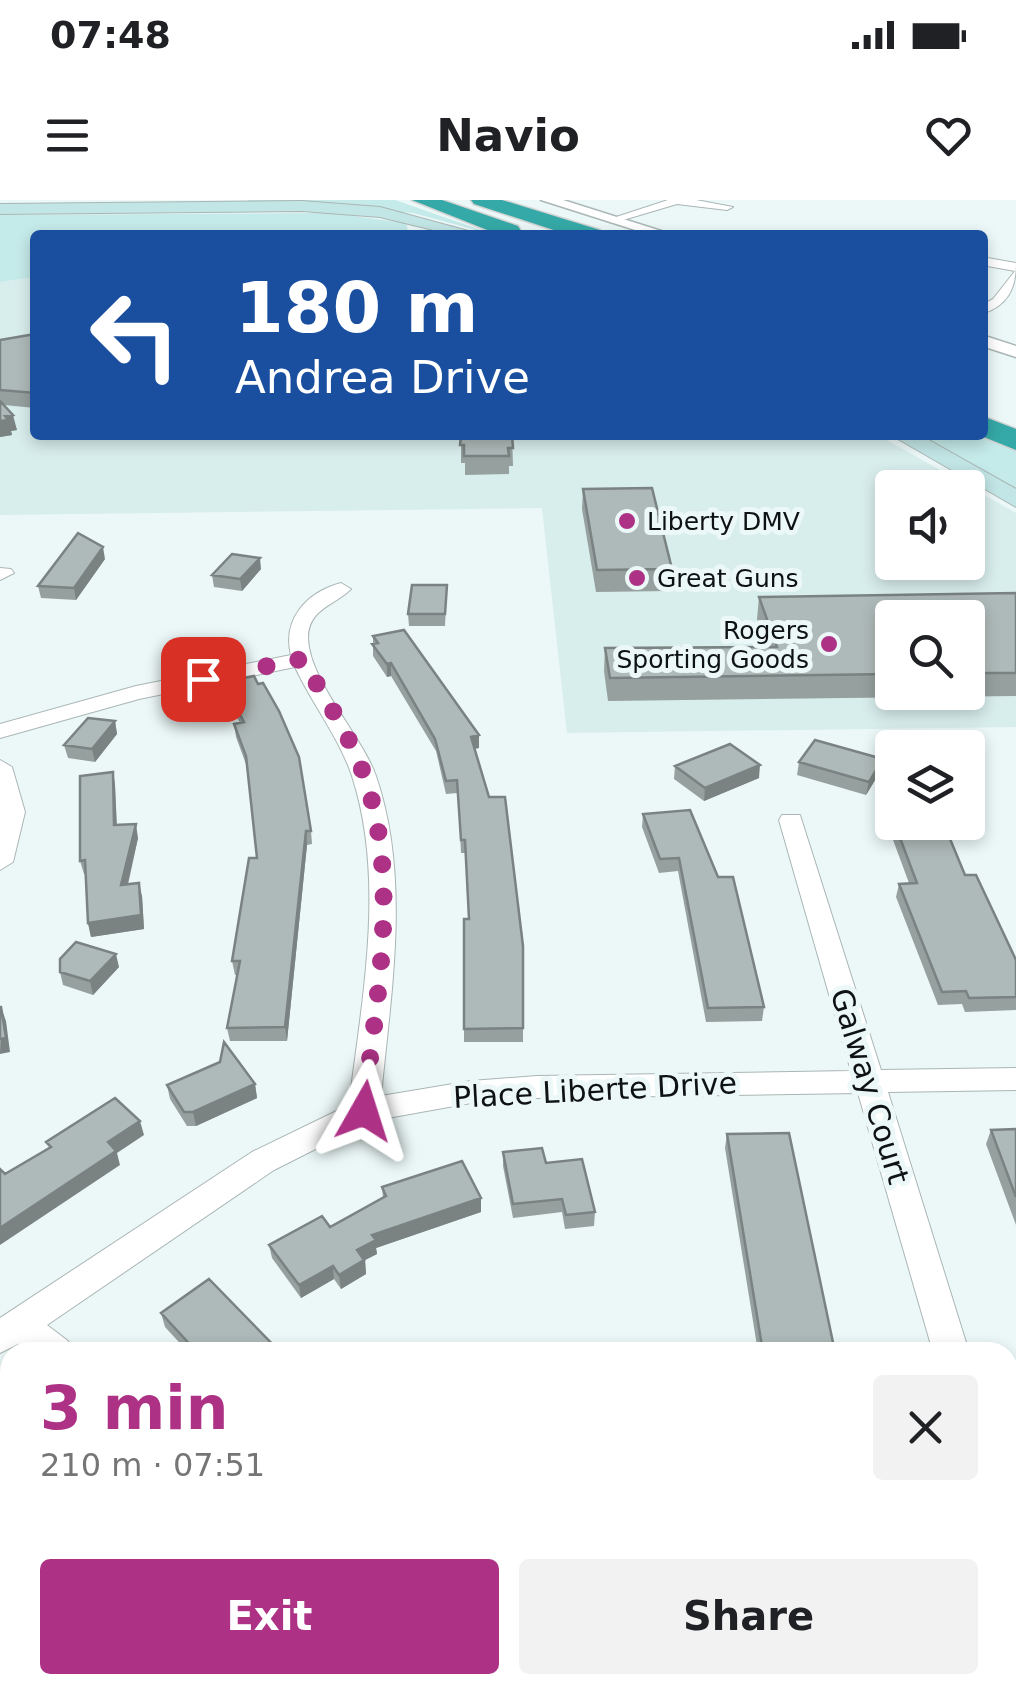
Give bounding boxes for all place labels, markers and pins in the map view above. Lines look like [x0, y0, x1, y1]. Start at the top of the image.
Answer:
place label: Liberty DMV [647, 507, 800, 536]
marker: Liberty DMV [616, 510, 638, 532]
place label: Great Guns [657, 564, 799, 593]
marker: Great Guns [626, 567, 648, 589]
place label: Rogers Sporting Goods [616, 616, 809, 674]
marker: Rogers Sporting Goods [818, 633, 840, 655]
pin [161, 637, 246, 722]

